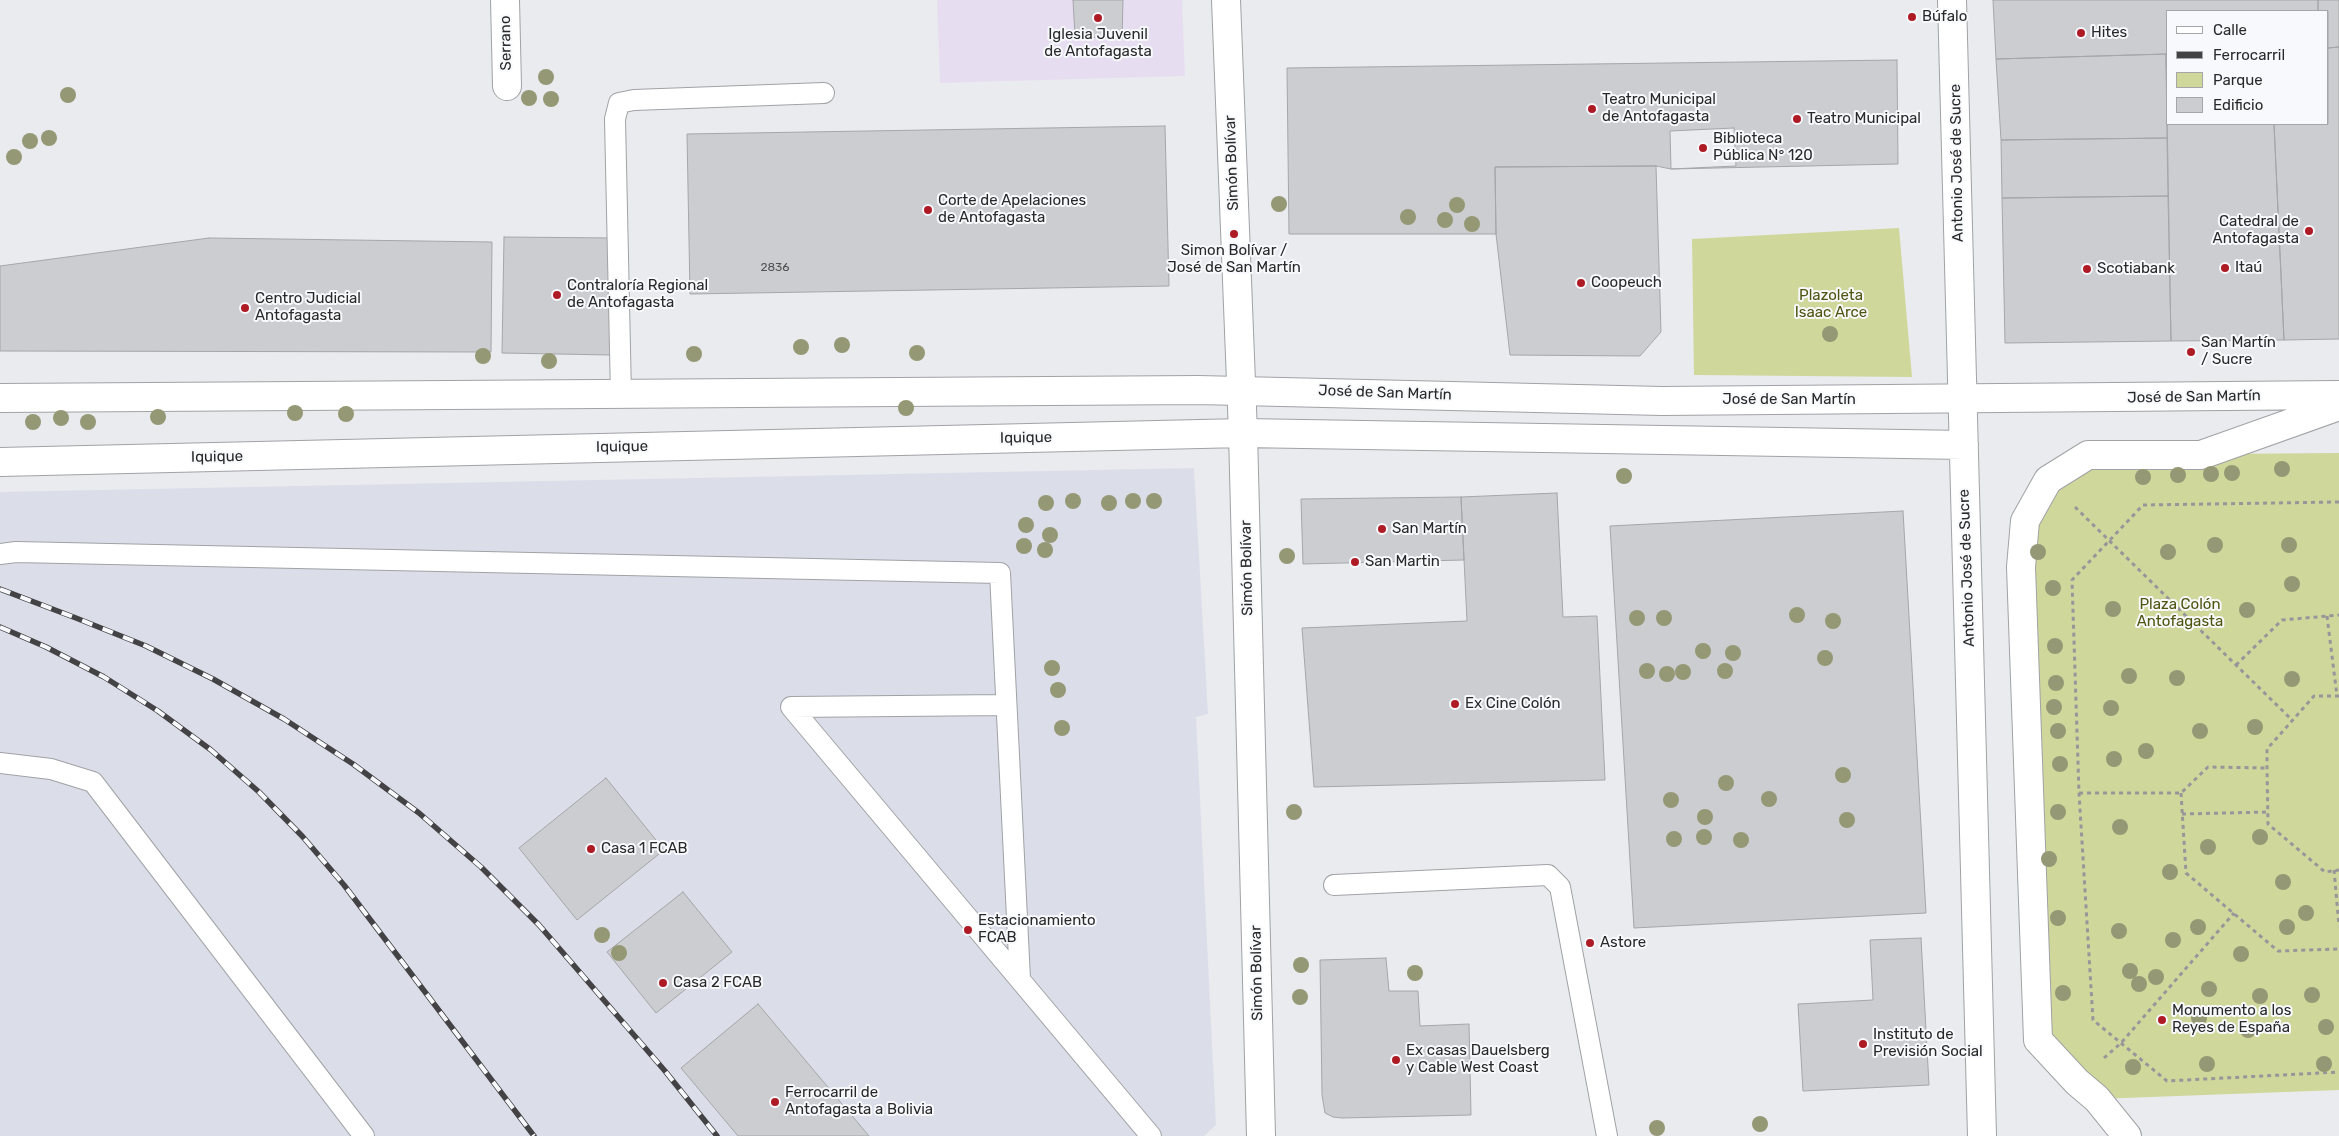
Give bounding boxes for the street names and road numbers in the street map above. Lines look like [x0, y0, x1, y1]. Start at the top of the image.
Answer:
street label: Serrano [497, 15, 515, 71]
street label: Antonio José de Sucre [1947, 84, 1967, 242]
street label: Simón Bolívar [1221, 115, 1243, 211]
street label: José de San Martín [1318, 382, 1452, 404]
street label: José de San Martín [2127, 387, 2261, 407]
street label: José de San Martín [1722, 391, 1856, 409]
street label: Iquique [1000, 429, 1052, 447]
street label: Iquique [596, 438, 648, 456]
street label: Iquique [191, 448, 243, 466]
street label: Antonio José de Sucre [1955, 489, 1979, 647]
street label: Simón Bolívar [1237, 520, 1257, 616]
street label: Simón Bolívar [1247, 925, 1267, 1021]

